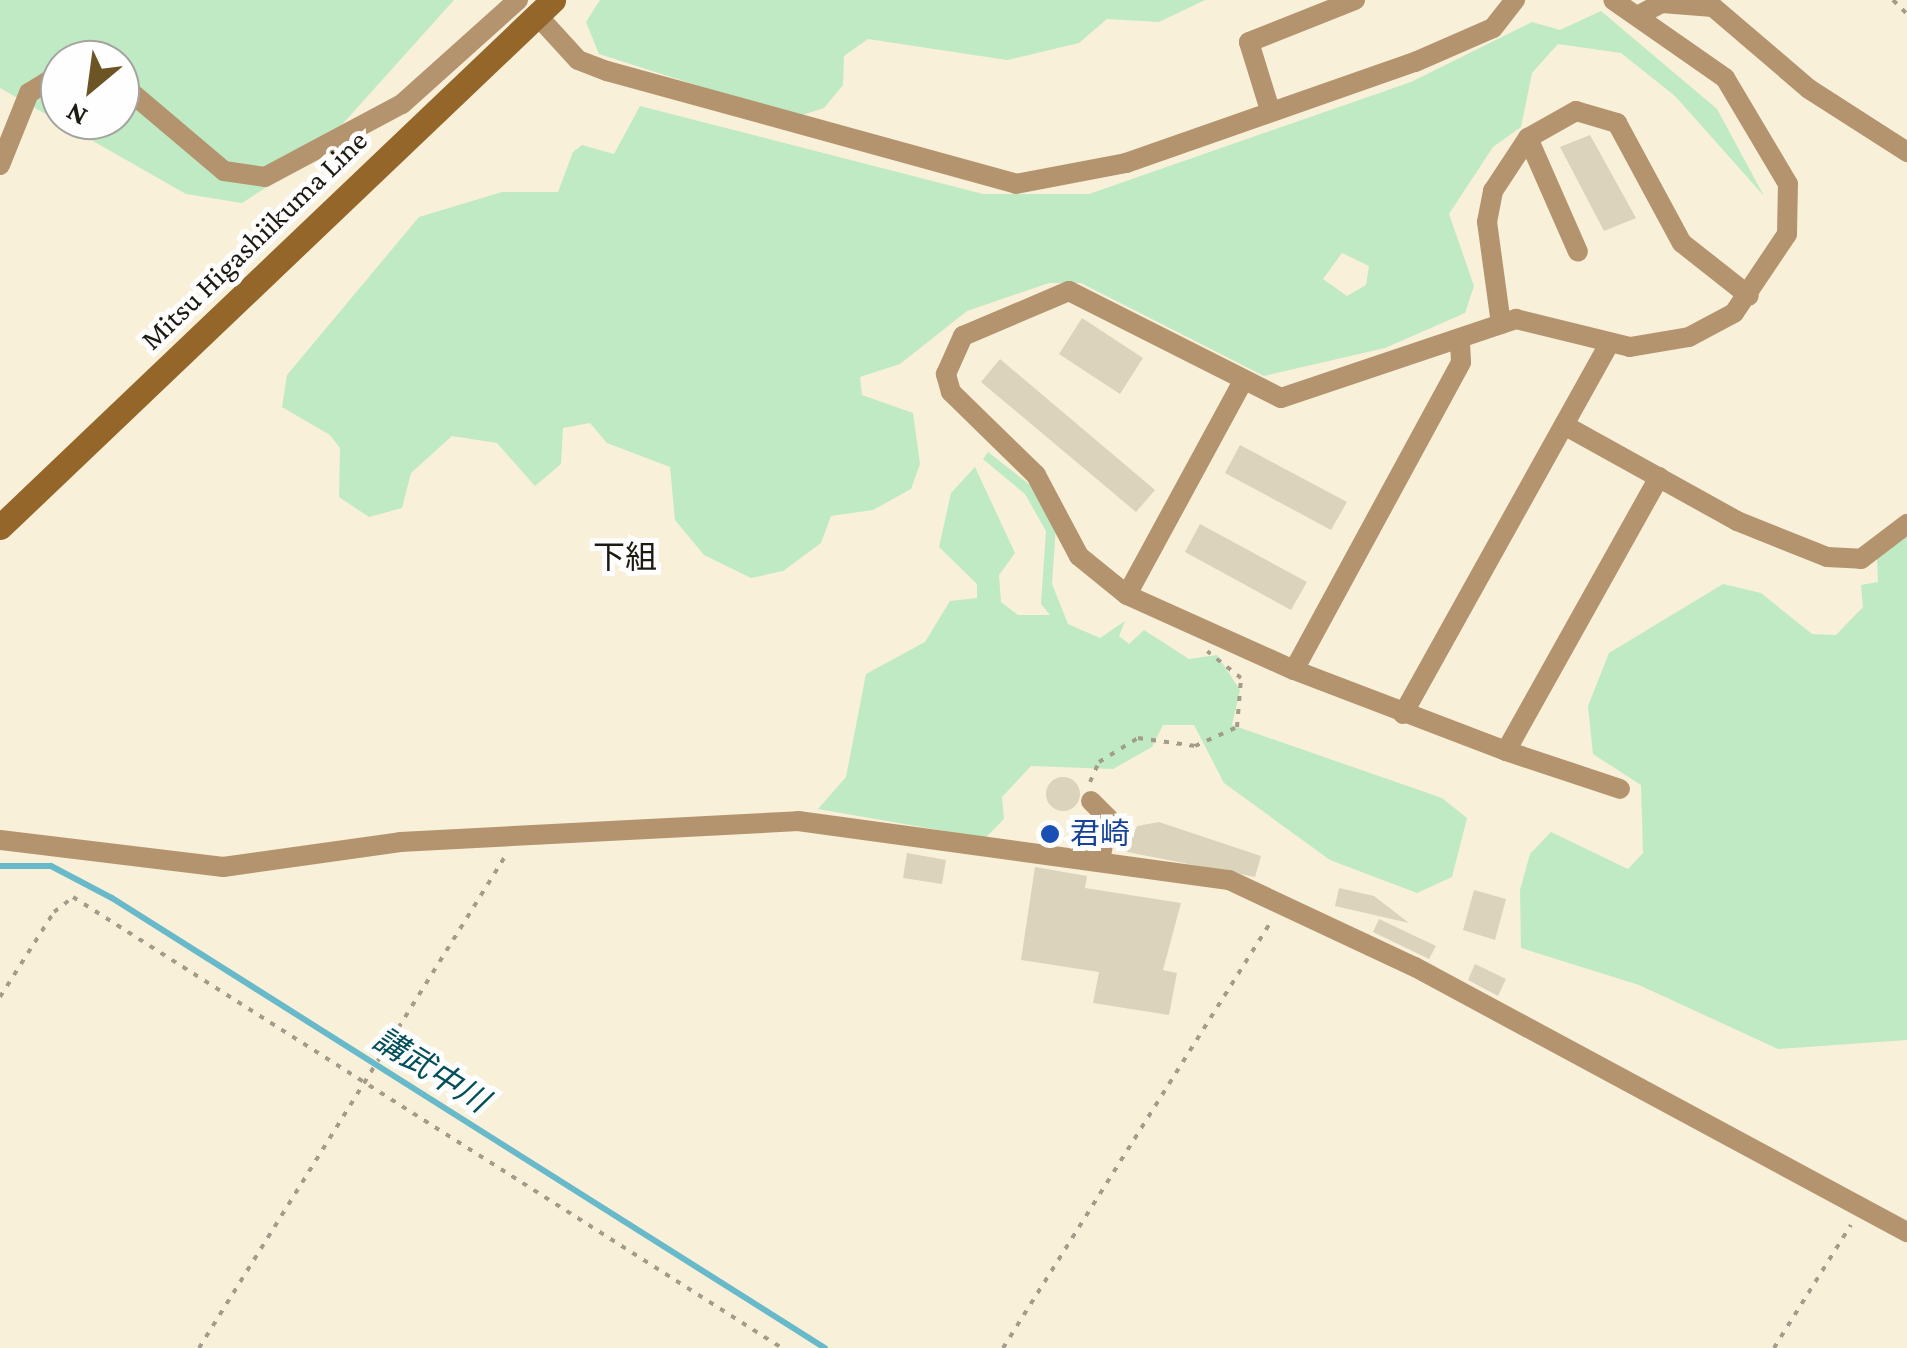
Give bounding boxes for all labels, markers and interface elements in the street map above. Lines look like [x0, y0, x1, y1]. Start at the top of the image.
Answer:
north arrow [40, 40, 140, 140]
text: N [60, 97, 92, 133]
street label: Mitsu Higashiikuma Line [133, 123, 375, 357]
district label: 下組 [593, 538, 657, 576]
place label: 君崎 [1070, 816, 1130, 852]
marker: 君崎 [1039, 823, 1061, 845]
water label: 講武中川 [367, 1020, 495, 1120]

